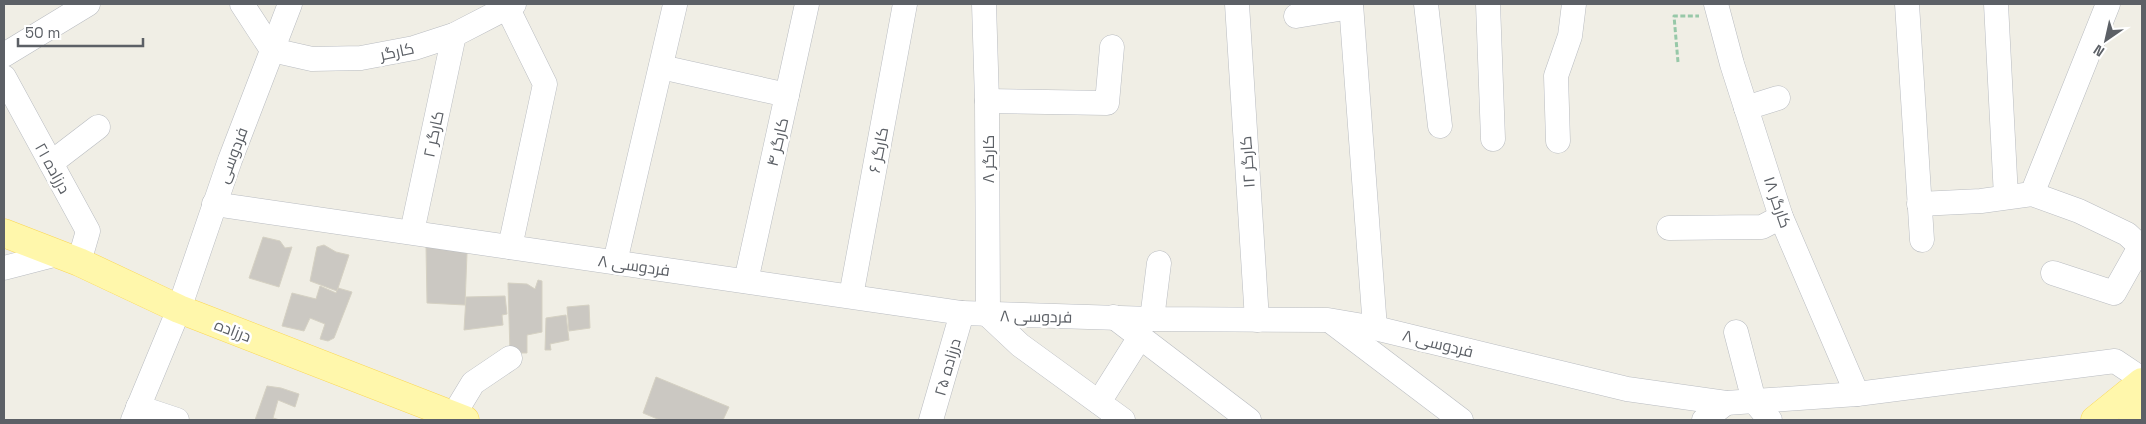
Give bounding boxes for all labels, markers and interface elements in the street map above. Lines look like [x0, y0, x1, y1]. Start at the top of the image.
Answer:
scale bar [18, 15, 142, 47]
north arrow [2081, 15, 2131, 65]
text: 50 m [25, 23, 60, 42]
street label: کارگر [377, 38, 416, 66]
text: N [2090, 41, 2108, 61]
street label: کارگر ۲ [418, 109, 449, 159]
street label: کارگر ۴ [762, 116, 793, 168]
street label: فردوسی [212, 124, 253, 186]
street label: کارگر ۶ [864, 125, 893, 175]
street label: کارگر ۸ [978, 135, 999, 183]
street label: کارگر ۱۲ [1235, 135, 1260, 189]
street label: درزاده ۲۱ [30, 139, 75, 197]
street label: کارگر ۱۸ [1759, 173, 1796, 231]
street label: فردوسی ۸ [597, 250, 671, 281]
street label: فردوسی ۸ [1000, 305, 1072, 328]
street label: درزاده [212, 314, 254, 347]
street label: فردوسی ۸ [1400, 325, 1476, 362]
street label: درزاده ۲۵ [929, 336, 966, 398]

